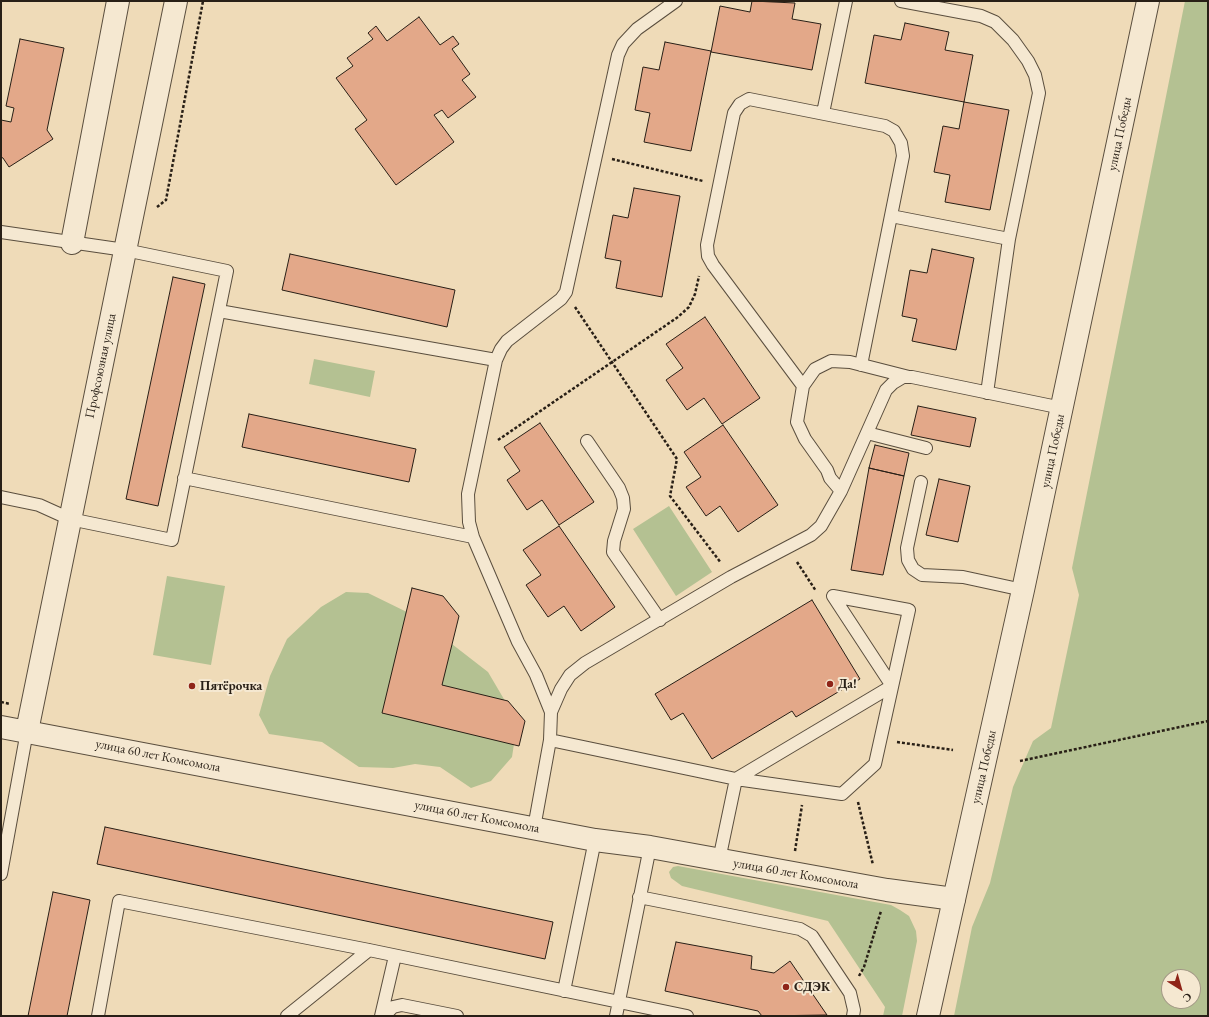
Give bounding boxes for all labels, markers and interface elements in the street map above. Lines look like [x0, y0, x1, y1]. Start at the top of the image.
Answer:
street label: улица Победы [1105, 96, 1135, 172]
street label: Профсоюзная улица [82, 312, 120, 420]
street label: улица Победы [1038, 413, 1068, 489]
place label: Да! [838, 676, 857, 692]
place label: Пятёрочка [200, 678, 262, 694]
marker: Да! [825, 679, 835, 689]
marker: Пятёрочка [187, 681, 197, 691]
street label: улица Победы [968, 729, 1000, 805]
street label: улица 60 лет Комсомола [94, 736, 222, 776]
street label: улица 60 лет Комсомола [413, 797, 541, 837]
street label: улица 60 лет Комсомола [732, 855, 860, 893]
north arrow [1161, 969, 1201, 1009]
place label: СДЭК [794, 979, 830, 995]
marker: СДЭК [781, 982, 791, 992]
text: С [1180, 990, 1195, 1006]

